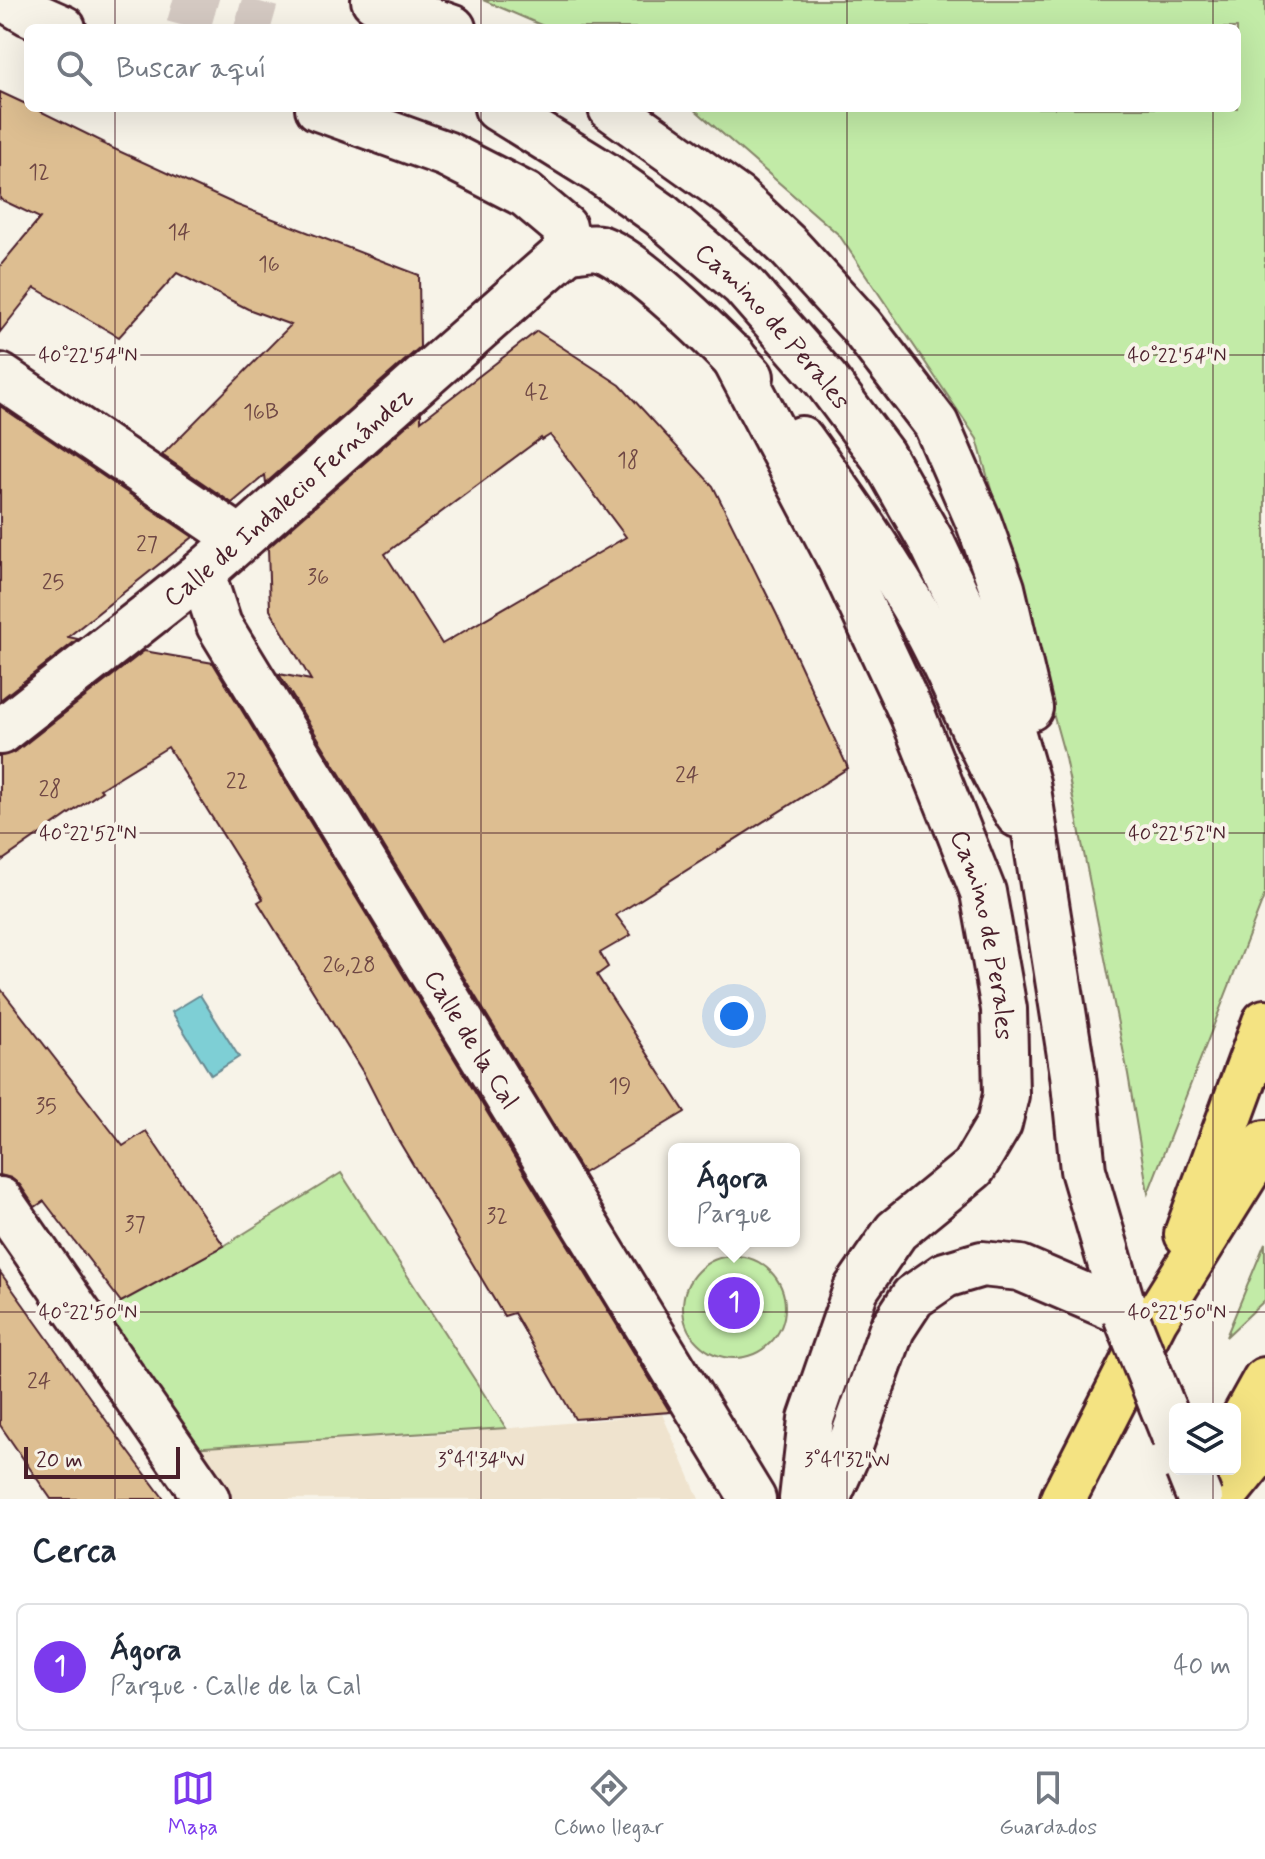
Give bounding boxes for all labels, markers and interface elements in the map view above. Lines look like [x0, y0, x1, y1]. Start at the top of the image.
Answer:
search box [24, 24, 1241, 112]
icon: search [52, 46, 96, 90]
text: Buscar aquí [116, 49, 267, 88]
house number: 12 [28, 159, 50, 187]
house number: 14 [167, 219, 191, 247]
street label: Camino de Perales [687, 236, 857, 417]
house number: 16 [258, 251, 280, 279]
text: 40°22'54"N [38, 343, 138, 370]
text: 40°22'54"N [1127, 343, 1227, 370]
house number: 42 [525, 379, 549, 407]
street label: Calle de Indalecio Fernández [158, 380, 420, 616]
house number: 16B [243, 399, 279, 427]
house number: 18 [617, 447, 639, 475]
house number: 27 [136, 531, 158, 559]
house number: 36 [307, 564, 329, 592]
house number: 25 [42, 569, 64, 597]
house number: 24 [675, 762, 699, 790]
house number: 22 [226, 768, 248, 796]
house number: 28 [39, 776, 61, 804]
text: 40°22'52"N [39, 821, 137, 848]
text: 40°22'52"N [1128, 821, 1226, 848]
street label: Camino de Perales [941, 825, 1020, 1040]
house number: 26,28 [322, 952, 376, 980]
street label: Calle de la Cal [415, 964, 526, 1116]
your location [714, 996, 754, 1036]
house number: 19 [609, 1073, 631, 1101]
house number: 35 [35, 1093, 57, 1121]
popup [668, 1143, 800, 1247]
text: Ágora [697, 1159, 768, 1198]
text: Parque [697, 1198, 771, 1232]
house number: 32 [486, 1203, 508, 1231]
house number: 37 [124, 1211, 146, 1239]
pin: 1 [708, 1273, 760, 1333]
text: 40°22'50"N [39, 1300, 137, 1327]
text: 40°22'50"N [1128, 1300, 1226, 1327]
house number: 24 [27, 1368, 51, 1396]
map controls [1169, 1403, 1241, 1475]
button: layers [1169, 1403, 1241, 1475]
scale bar [24, 1443, 180, 1479]
text: 20 m [36, 1447, 83, 1475]
text: 3°41'34"W [438, 1447, 524, 1474]
text: 3°41'32"W [804, 1447, 890, 1474]
text: Cerca [32, 1529, 117, 1574]
text: Ágora [110, 1631, 182, 1670]
text: 1 [54, 1650, 66, 1684]
text: 40 m [1173, 1650, 1231, 1684]
text: Parque · Calle de la Cal [110, 1670, 362, 1704]
tab: Mapa [168, 1766, 218, 1842]
tab: Cómo llegar [554, 1766, 664, 1842]
tab: Guardados [999, 1766, 1097, 1842]

